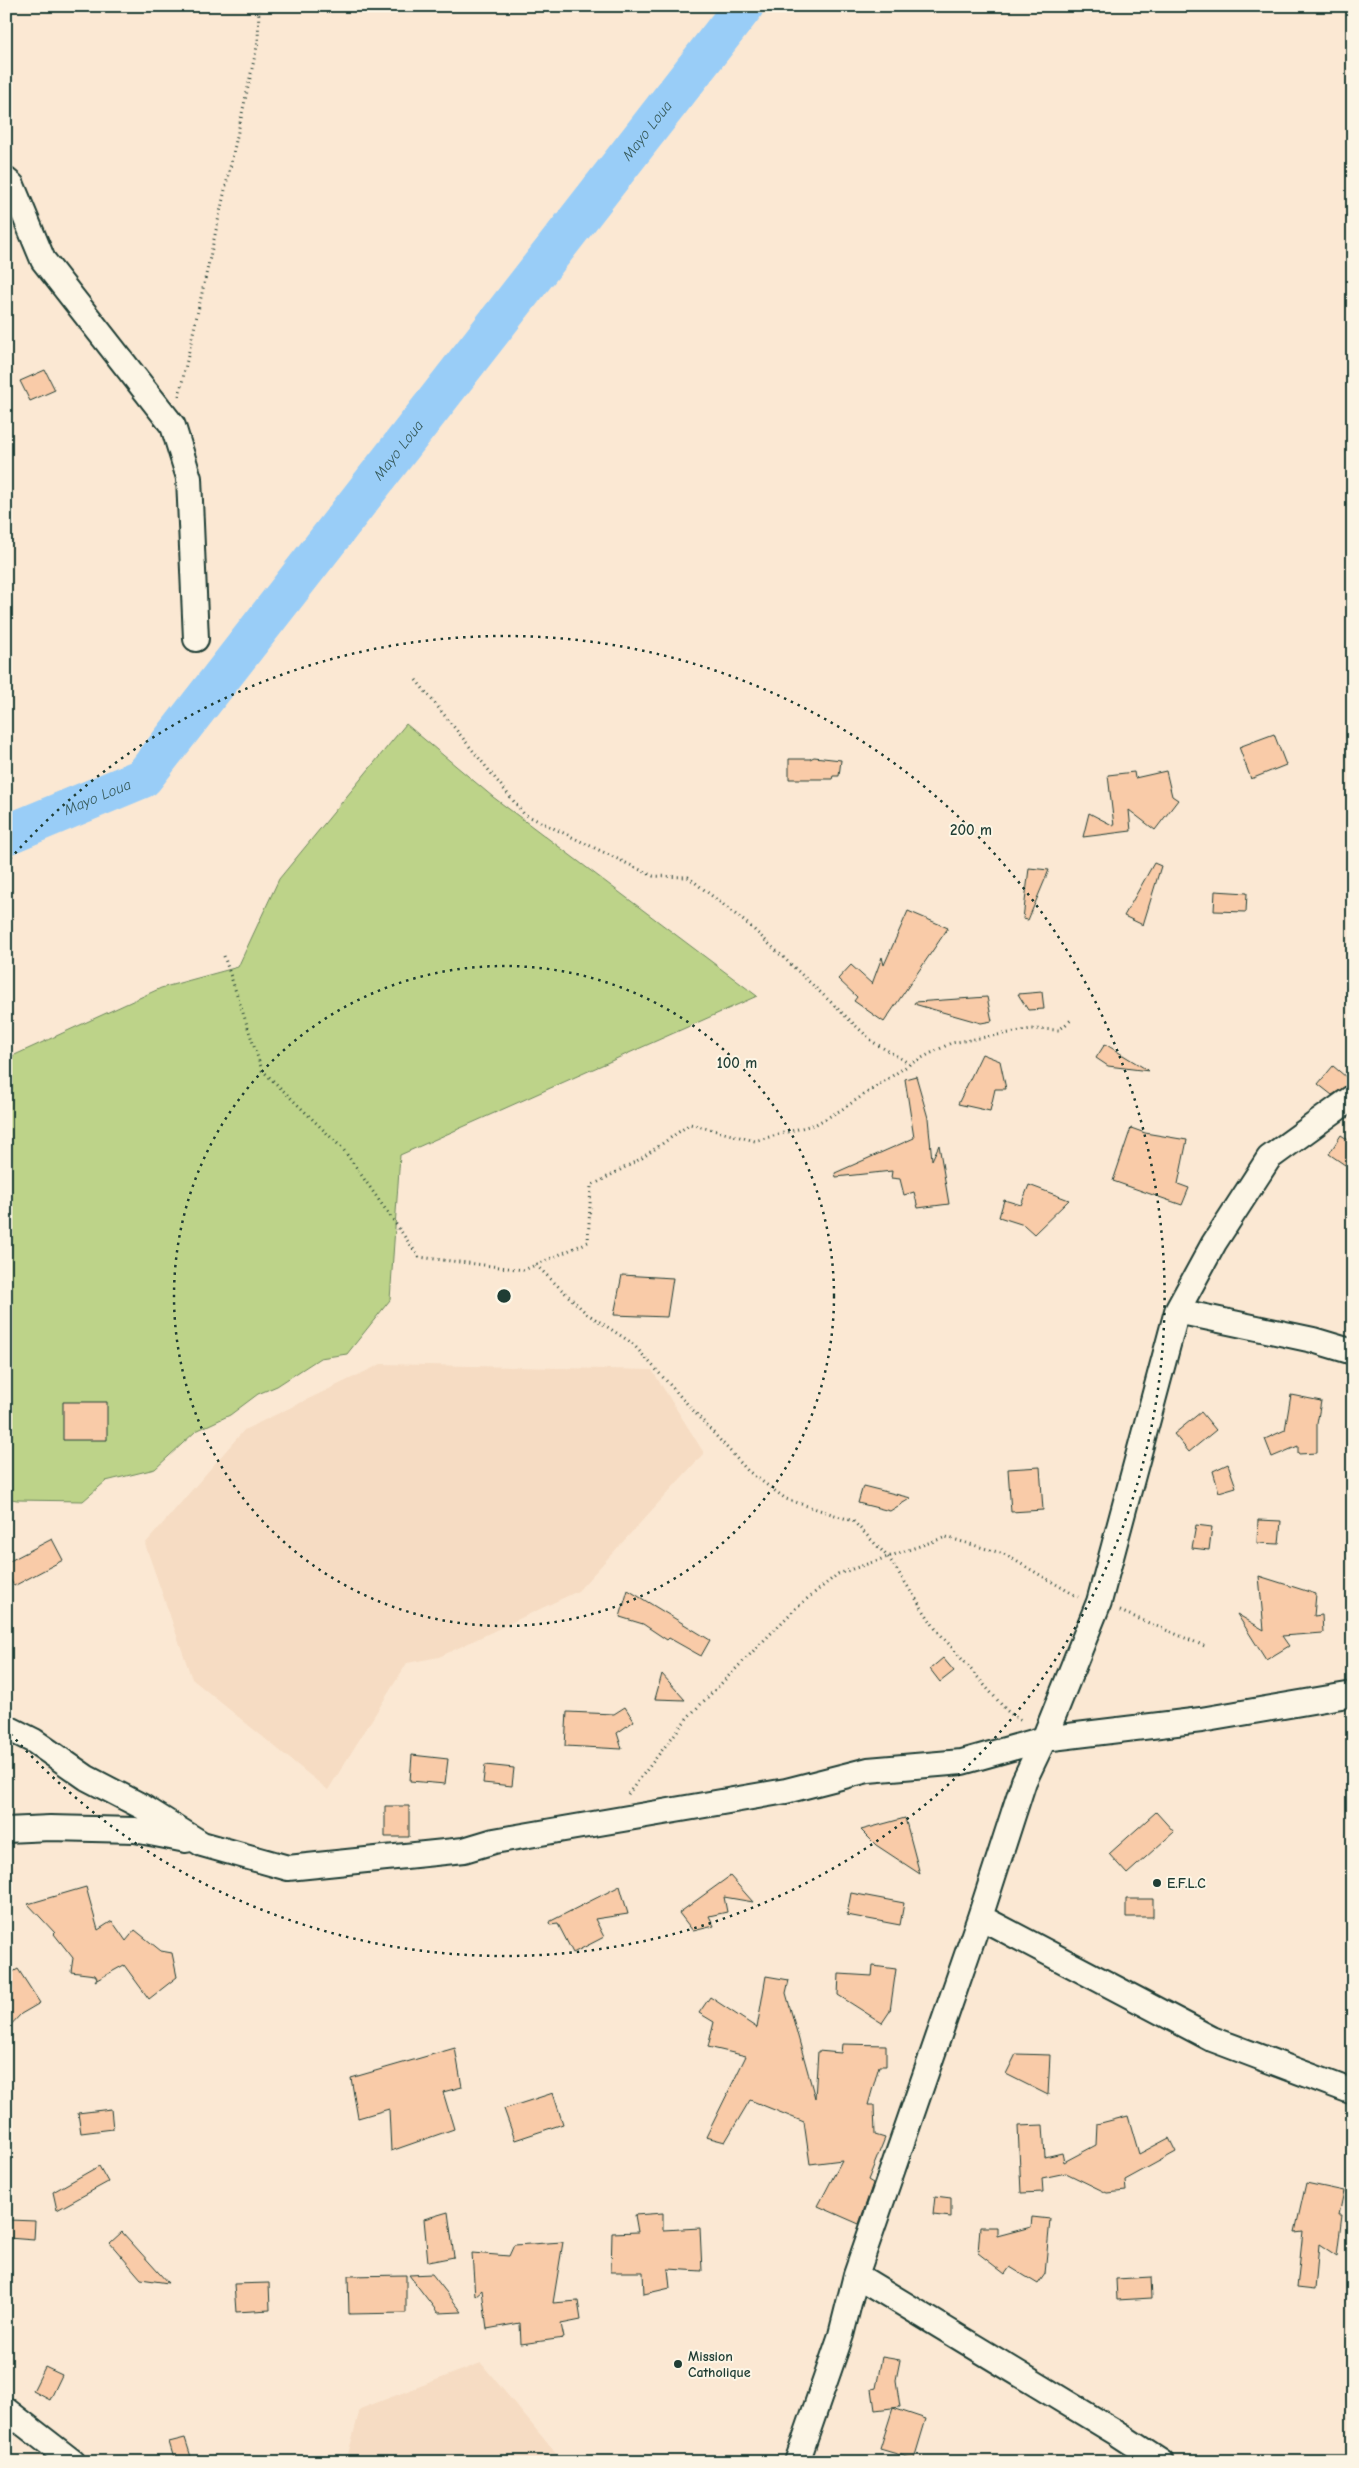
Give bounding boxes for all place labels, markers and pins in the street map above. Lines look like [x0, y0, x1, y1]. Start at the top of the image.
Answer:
centre of rings [495, 1287, 513, 1305]
place label: E.F.L.C [1167, 1875, 1206, 1892]
marker: E.F.L.C [1151, 1877, 1163, 1889]
place label: Mission Catholique [688, 2348, 751, 2381]
marker: Mission Catholique [672, 2358, 684, 2370]

